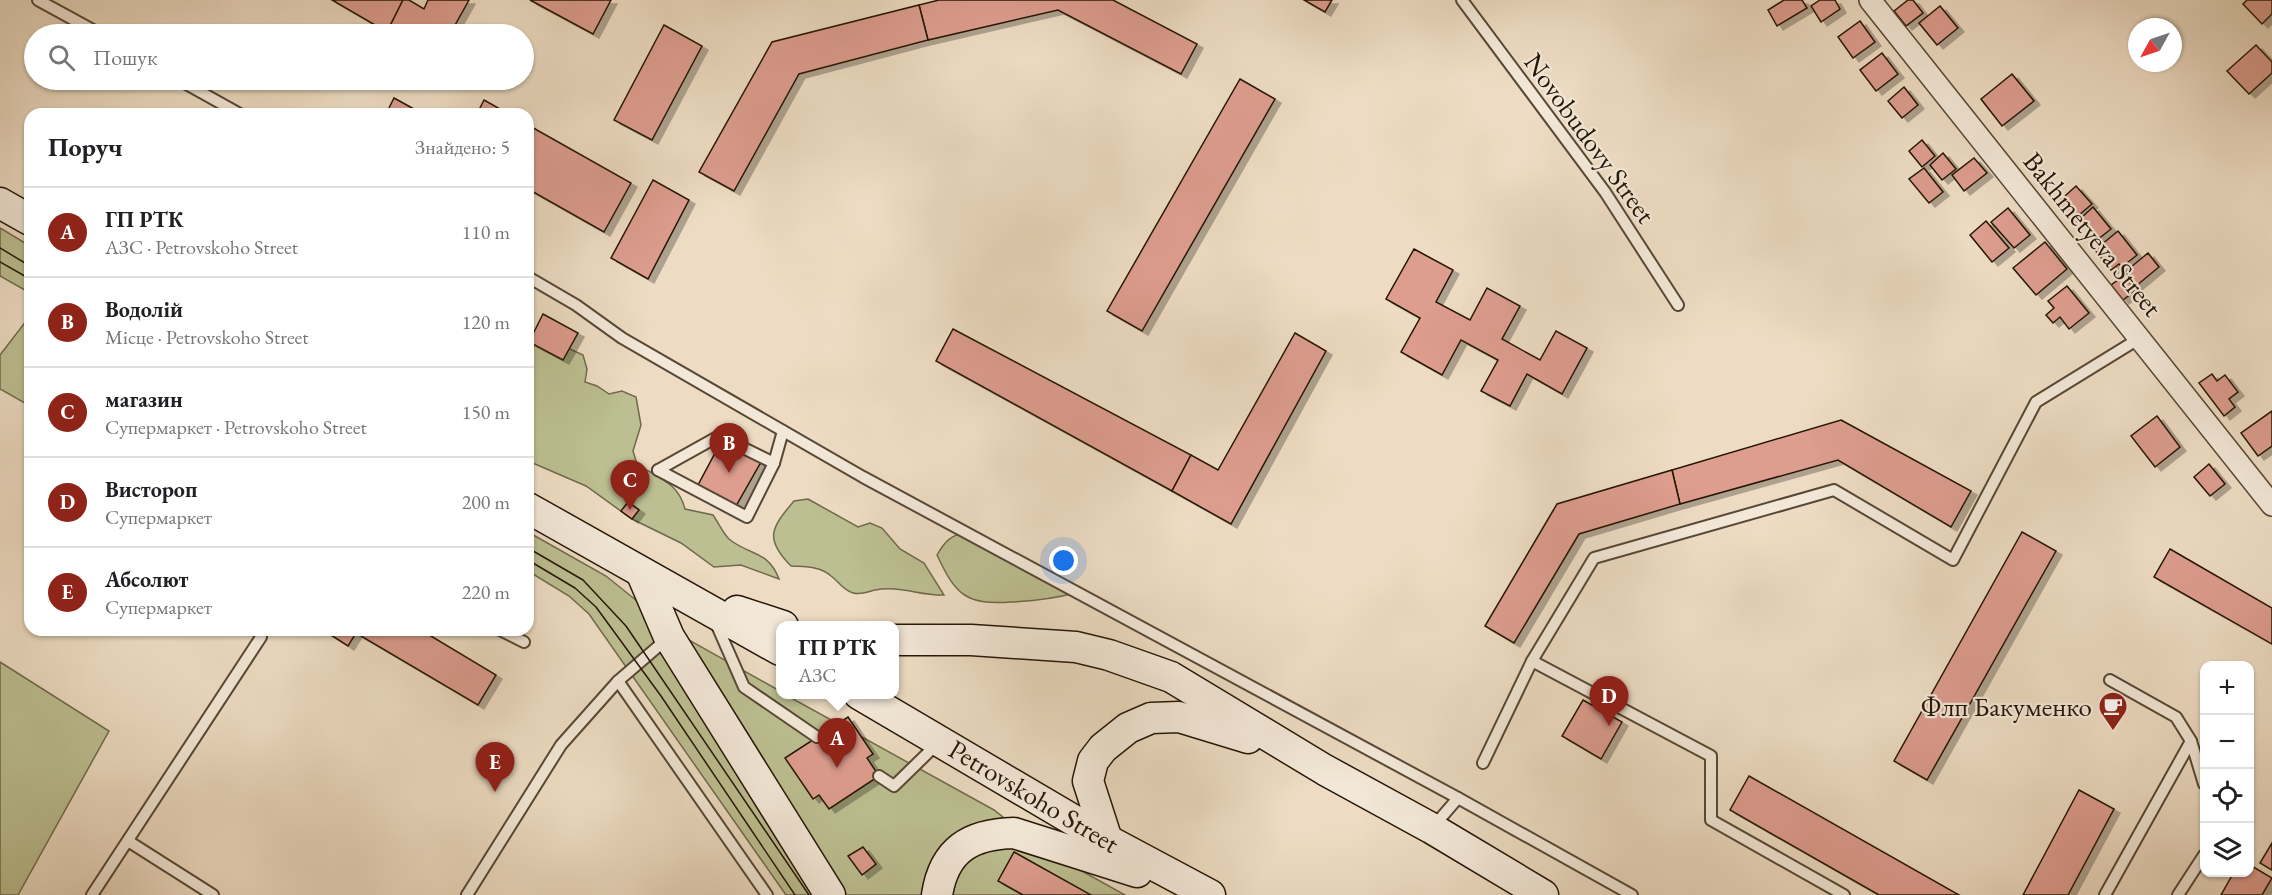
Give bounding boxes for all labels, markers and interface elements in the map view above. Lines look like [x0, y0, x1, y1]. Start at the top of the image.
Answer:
north arrow [2128, 18, 2182, 72]
search box [24, 24, 534, 90]
icon: search [45, 41, 78, 74]
text: Пошук [93, 43, 157, 72]
street label: Novobudovy Street [1516, 46, 1664, 230]
text: Поруч [48, 130, 123, 164]
text: Знайдено: 5 [415, 134, 510, 160]
street label: Bakhmetyeva Street [2016, 145, 2170, 324]
text: ГП РТК [105, 205, 183, 234]
text: A [60, 219, 75, 245]
text: 110 m [462, 219, 510, 245]
text: АЗС · Petrovskoho Street [105, 234, 298, 260]
text: Водолій [105, 295, 183, 324]
text: B [61, 309, 74, 335]
text: 120 m [462, 309, 510, 335]
text: Місце · Petrovskoho Street [105, 324, 309, 350]
text: магазин [105, 385, 183, 414]
text: C [60, 399, 75, 425]
text: 150 m [462, 399, 510, 425]
text: Супермаркет · Petrovskoho Street [105, 414, 367, 440]
pin: B [710, 424, 748, 473]
pin: C [610, 460, 650, 510]
text: Вистороп [105, 475, 197, 504]
text: D [60, 489, 75, 515]
text: 200 m [462, 489, 510, 515]
text: Супермаркет [105, 504, 212, 530]
your location [1049, 546, 1078, 575]
text: Абсолют [105, 565, 188, 594]
text: E [62, 579, 73, 605]
text: 220 m [462, 579, 510, 605]
text: Супермаркет [105, 594, 212, 620]
popup [776, 621, 899, 699]
text: ГП РТК [798, 633, 877, 662]
map controls [2200, 661, 2254, 877]
button: + [2200, 661, 2254, 715]
text: АЗС [798, 662, 837, 688]
pin: D [1590, 676, 1628, 726]
place label: Флп Бакуменко [1921, 689, 2092, 724]
cafe icon: Флп Бакуменко [2097, 690, 2129, 732]
button: − [2200, 715, 2254, 769]
pin: A [818, 718, 856, 768]
street label: Petrovskoho Street [942, 731, 1126, 861]
pin: E [476, 742, 514, 792]
button: locate [2200, 769, 2254, 823]
button: layers [2200, 823, 2254, 877]

